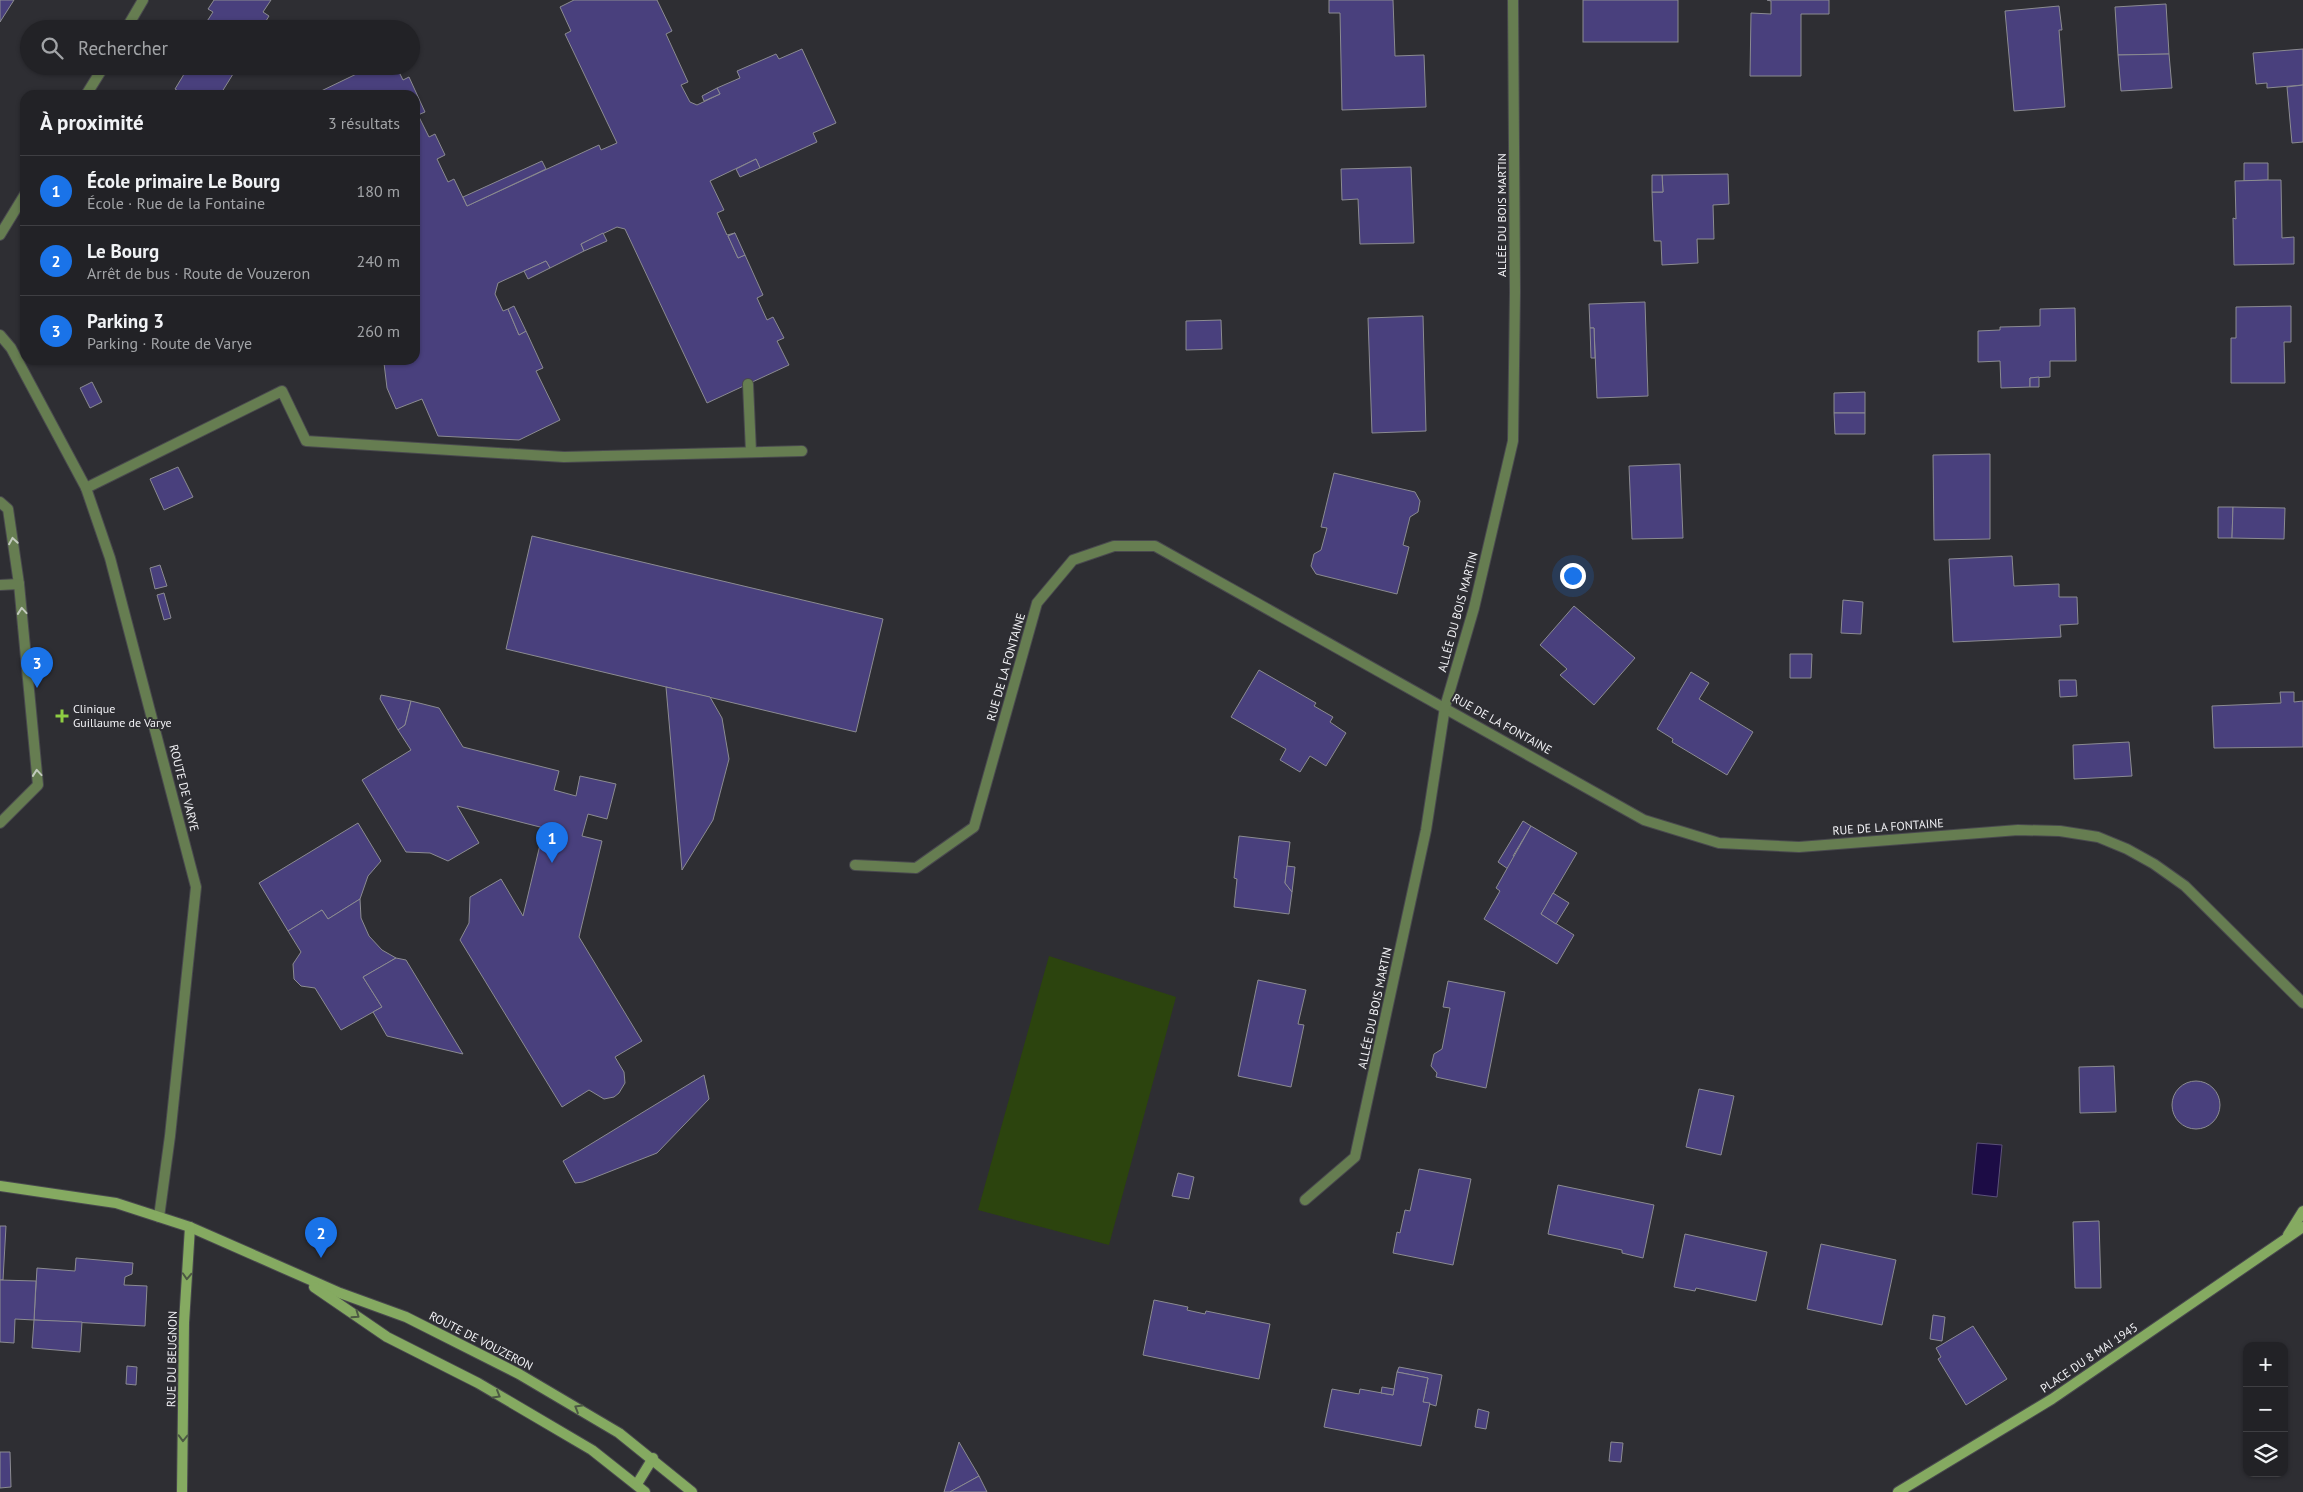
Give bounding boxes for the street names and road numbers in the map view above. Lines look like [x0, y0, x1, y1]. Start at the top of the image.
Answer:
street label: ALLÉE DU BOIS MARTIN [1494, 153, 1509, 277]
street label: ALLÉE DU BOIS MARTIN [1434, 550, 1481, 674]
street label: RUE DE LA FONTAINE [983, 611, 1028, 723]
street label: RUE DE LA FONTAINE [1450, 690, 1555, 757]
street label: ROUTE DE VARYE [166, 743, 203, 833]
street label: RUE DE LA FONTAINE [1832, 815, 1944, 838]
street label: ALLÉE DU BOIS MARTIN [1354, 946, 1395, 1070]
street label: ROUTE DE VOUZERON [427, 1308, 536, 1373]
street label: RUE DU BEUGNON [163, 1311, 180, 1407]
street label: PLACE DU 8 MAI 1945 [2037, 1319, 2140, 1396]

